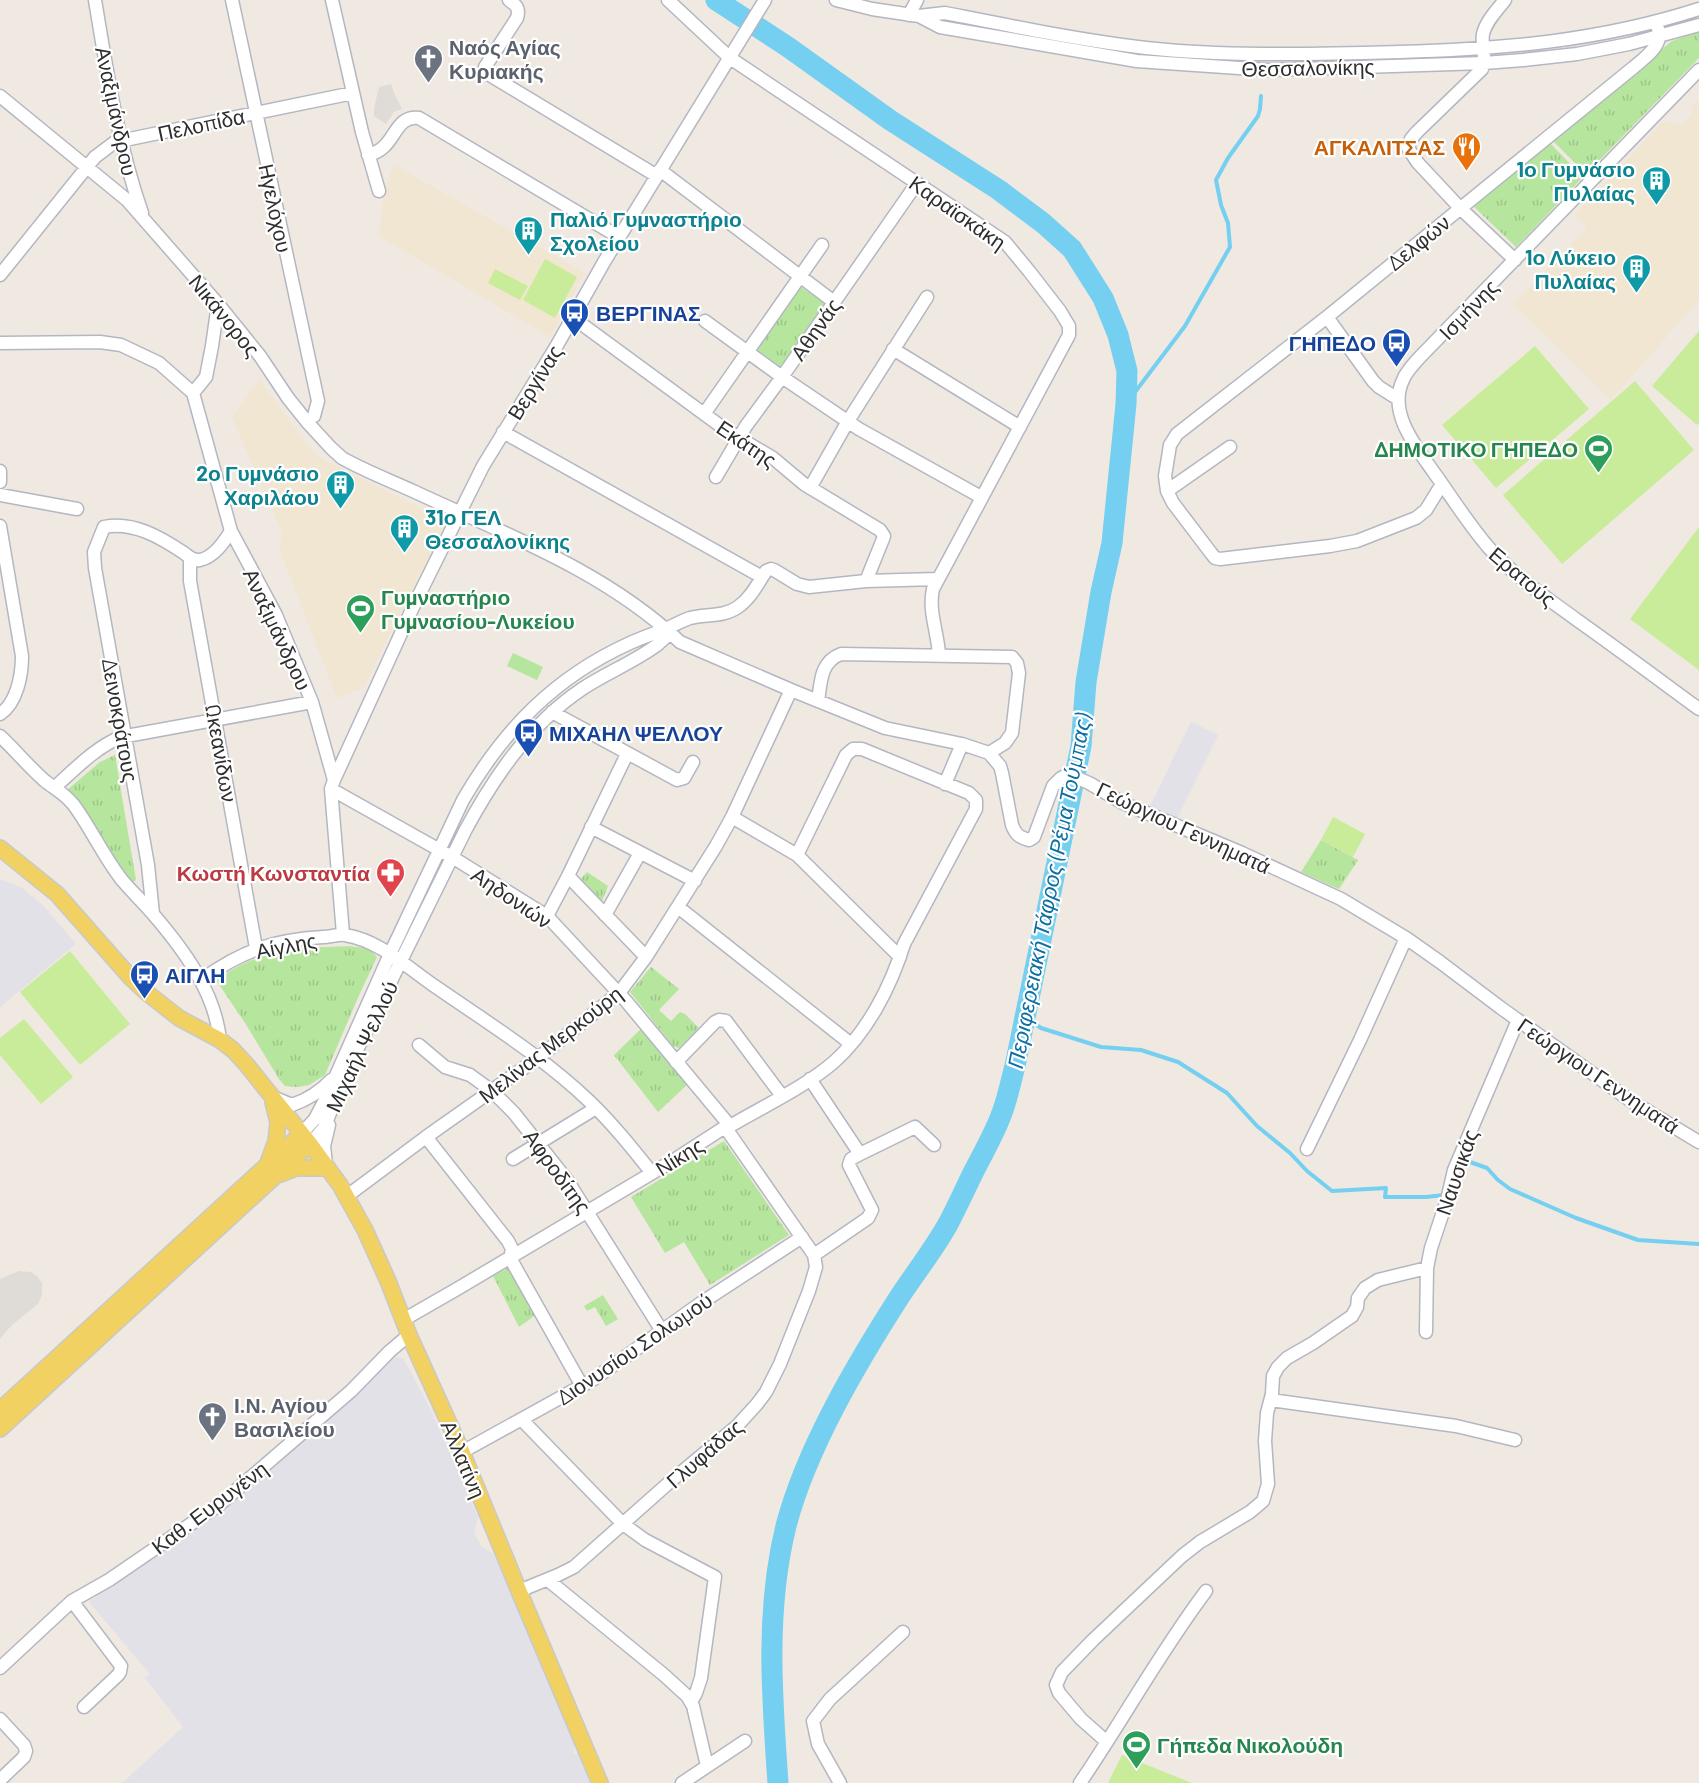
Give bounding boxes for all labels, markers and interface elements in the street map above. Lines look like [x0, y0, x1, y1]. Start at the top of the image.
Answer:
place label: Ναός Αγίας Κυριακής [449, 34, 561, 84]
church icon: Ναός Αγίας Κυριακής [412, 42, 444, 84]
street label: Αναξιμάνδρου [91, 44, 143, 178]
street label: Θεσσαλονίκης [1241, 53, 1375, 81]
street label: Πελοπίδα [155, 103, 247, 145]
restaurant icon: ΑΓΚΑΛΙΤΣΑΣ [1450, 130, 1482, 172]
place label: ΑΓΚΑΛΙΤΣΑΣ [1314, 134, 1445, 159]
place label: 1ο Γυμνάσιο Πυλαίας [1517, 156, 1635, 206]
street label: Ηγελόχου [254, 161, 298, 255]
building icon: 1ο Γυμνάσιο Πυλαίας [1640, 164, 1672, 206]
street label: Καραϊσκάκη [905, 170, 1011, 254]
place label: Παλιό Γυμναστήριο Σχολείου [550, 206, 742, 255]
street label: Δελφών [1382, 209, 1454, 275]
building icon: Παλιό Γυμναστήριο Σχολείου [513, 214, 545, 256]
place label: 1ο Λύκειο Πυλαίας [1525, 244, 1616, 294]
building icon: 1ο Λύκειο Πυλαίας [1621, 252, 1653, 294]
street label: Νικάνορος [184, 269, 266, 361]
street label: Ισμήνης [1433, 274, 1503, 344]
street label: Αθηνάς [785, 293, 845, 365]
bus stop icon: ΒΕΡΓΙΝΑΣ [559, 296, 591, 338]
place label: ΒΕΡΓΙΝΑΣ [596, 300, 701, 325]
bus stop icon: ΓΗΠΕΔΟ [1381, 326, 1413, 368]
place label: ΓΗΠΕΔΟ [1289, 330, 1376, 355]
street label: Βεργίνας [501, 340, 567, 424]
street label: Εκάτης [712, 414, 782, 472]
sports icon: ΔΗΜΟΤΙΚΟ ΓΗΠΕΔΟ [1583, 432, 1615, 474]
place label: ΔΗΜΟΤΙΚΟ ΓΗΠΕΔΟ [1375, 436, 1578, 461]
place label: 2ο Γυμνάσιο Χαριλάου [196, 460, 319, 509]
building icon: 2ο Γυμνάσιο Χαριλάου [324, 468, 356, 510]
place label: 31ο ΓΕΛ Θεσσαλονίκης [425, 504, 570, 554]
building icon: 31ο ΓΕΛ Θεσσαλονίκης [388, 512, 420, 554]
street label: Ερατούς [1485, 541, 1561, 611]
street label: Αναξιμάνδρου [239, 564, 317, 694]
place label: Γυμναστήριο Γυμνασίου-Λυκείου [381, 584, 575, 633]
sports icon: Γυμναστήριο Γυμνασίου-Λυκείου [344, 592, 376, 634]
street label: Δεινοκράτους [98, 656, 144, 784]
street label: Ωκεανίδων [201, 702, 243, 804]
water label: Περιφερειακή Τάφρος (Ρέμα Τούμπας) [1001, 710, 1096, 1071]
bus stop icon: ΜΙΧΑΗΛ ΨΕΛΛΟΥ [512, 716, 544, 758]
place label: ΜΙΧΑΗΛ ΨΕΛΛΟΥ [549, 720, 723, 745]
street label: Γεώργιου Γεννηματά [1093, 776, 1275, 878]
pharmacy icon: Κωστή Κωνσταντία [375, 856, 407, 898]
place label: Κωστή Κωνσταντία [177, 860, 370, 885]
street label: Αηδονιών [467, 861, 557, 933]
street label: Αίγλης [253, 927, 319, 963]
bus stop icon: ΑΙΓΛΗ [128, 958, 160, 1000]
place label: ΑΙΓΛΗ [165, 962, 226, 987]
street label: Μιχαήλ Ψελλού [320, 976, 402, 1116]
street label: Μελίνας Μερκούρη [473, 980, 627, 1108]
street label: Γεώργιου Γεννηματά [1514, 1012, 1684, 1138]
street label: Αφροδίτης [519, 1124, 597, 1218]
street label: Ναυσικάς [1430, 1126, 1482, 1218]
street label: Νίκης [650, 1132, 708, 1180]
street label: Διονυσίου Σολωμού [551, 1287, 717, 1409]
place label: Ι.Ν. Αγίου Βασιλείου [234, 1392, 335, 1441]
church icon: Ι.Ν. Αγίου Βασιλείου [197, 1400, 229, 1442]
street label: Γλυφάδας [661, 1413, 747, 1493]
street label: Αλλατίνη [436, 1416, 492, 1502]
street label: Καθ. Ευρυγένη [146, 1455, 272, 1559]
sports icon: Γήπεδα Νικολούδη [1120, 1728, 1152, 1770]
place label: Γήπεδα Νικολούδη [1157, 1732, 1343, 1757]

